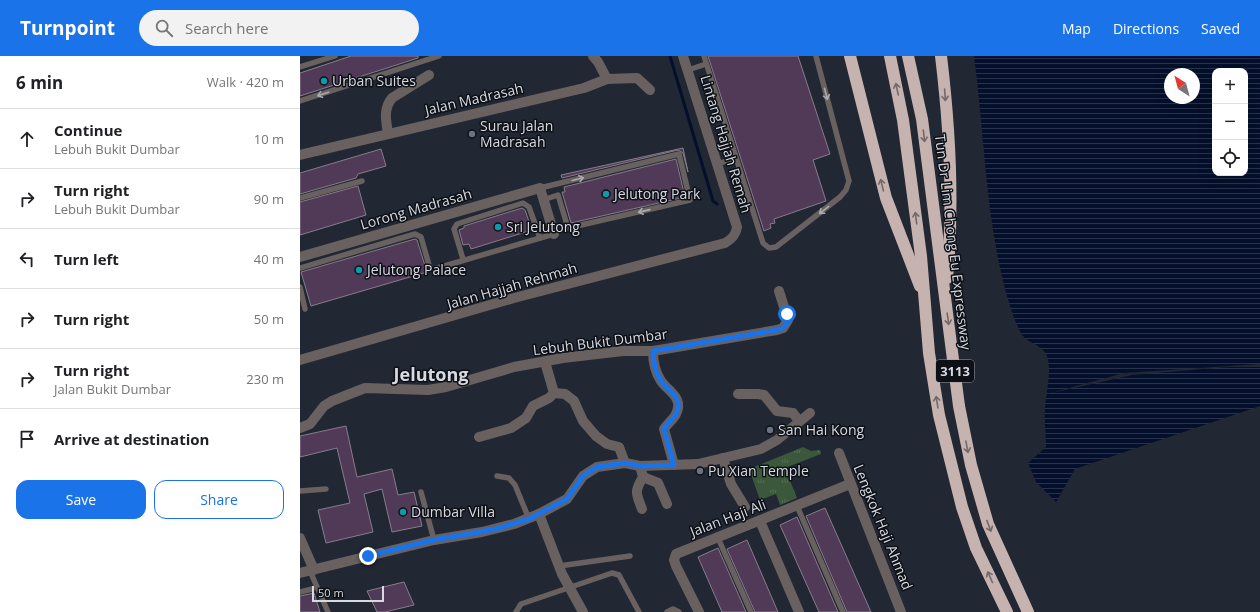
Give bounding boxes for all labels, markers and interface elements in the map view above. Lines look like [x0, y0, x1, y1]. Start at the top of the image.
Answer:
search box [139, 10, 419, 46]
text: Turnpoint [20, 15, 115, 41]
icon: search [153, 17, 175, 39]
text: Search here [185, 18, 269, 38]
text: Map [1062, 19, 1091, 38]
text: Directions [1113, 19, 1179, 38]
text: Saved [1201, 19, 1240, 38]
north arrow [1164, 68, 1200, 104]
map controls [1212, 68, 1248, 176]
button: + [1212, 68, 1248, 104]
text: 6 min [16, 71, 63, 94]
place label: Urban Suites [332, 71, 416, 90]
text: Walk · 420 m [207, 73, 284, 91]
street label: Lintang Hajjah Remah [696, 73, 756, 215]
marker: Urban Suites [319, 76, 329, 86]
street label: Jalan Madrasah [421, 78, 525, 120]
one-way arrow [893, 83, 901, 96]
one-way arrow [823, 87, 830, 100]
one-way arrow [942, 88, 949, 101]
one-way arrow [317, 91, 329, 99]
button: − [1212, 104, 1248, 140]
place label: Surau Jalan Madrasah [480, 116, 553, 151]
text: Continue [54, 120, 122, 140]
icon: ahead [16, 128, 38, 150]
marker: Surau Jalan Madrasah [467, 129, 477, 139]
one-way arrow [920, 129, 928, 142]
text: 10 m [254, 130, 284, 148]
street label: Tun Dr Lim Chong Eu Expressway [931, 133, 976, 352]
text: Lebuh Bukit Dumbar [54, 140, 180, 158]
button: locate [1212, 140, 1248, 176]
one-way arrow [571, 174, 584, 182]
one-way arrow [878, 178, 885, 191]
text: Turn right [54, 180, 129, 200]
street label: Lorong Madrasah [358, 184, 474, 234]
place label: Jelutong Park [612, 184, 701, 203]
icon: right [16, 188, 38, 210]
marker: Jelutong Park [601, 189, 611, 199]
text: 90 m [254, 190, 284, 208]
text: Lebuh Bukit Dumbar [54, 200, 180, 218]
one-way arrow [818, 206, 829, 214]
one-way arrow [638, 207, 651, 215]
one-way arrow [912, 212, 920, 225]
place label: Sri Jelutong [506, 217, 580, 236]
marker: Sri Jelutong [493, 222, 503, 232]
icon: left [16, 248, 38, 270]
text: Turn left [54, 249, 119, 269]
text: 40 m [254, 250, 284, 268]
street label: Jalan Hajjah Rehmah [443, 258, 579, 314]
place label: Jelutong Palace [365, 260, 466, 279]
marker: Jelutong Palace [354, 265, 364, 275]
route start [778, 305, 796, 323]
icon: right [16, 308, 38, 330]
text: Turn right [54, 309, 129, 329]
text: 50 m [254, 310, 284, 328]
one-way arrow [944, 312, 951, 325]
street label: Lebuh Bukit Dumbar [532, 324, 669, 359]
text: Turn right [54, 360, 129, 380]
road number: 3113 [936, 360, 974, 382]
district label: Jelutong [392, 362, 468, 386]
icon: right [16, 368, 38, 390]
text: 230 m [246, 370, 284, 388]
text: Jalan Bukit Dumbar [54, 380, 171, 398]
one-way arrow [933, 396, 941, 409]
place label: San Hai Kong [778, 420, 865, 439]
marker: San Hai Kong [765, 425, 775, 435]
icon: arrive [16, 428, 38, 450]
text: Arrive at destination [54, 429, 209, 449]
one-way arrow [964, 440, 972, 453]
place label: Pu Xian Temple [708, 461, 809, 480]
street label: Lengkok Haji Ahmad [850, 461, 917, 592]
marker: Pu Xian Temple [695, 466, 705, 476]
button: Save [16, 480, 146, 519]
button: Share [154, 480, 284, 519]
street label: Jalan Haji Ali [685, 494, 768, 541]
place label: Dumbar Villa [411, 502, 495, 521]
marker: Dumbar Villa [398, 507, 408, 517]
one-way arrow [986, 520, 993, 533]
route end [359, 547, 377, 565]
one-way arrow [985, 572, 993, 584]
scale bar [312, 584, 384, 603]
text: 50 m [318, 585, 344, 600]

